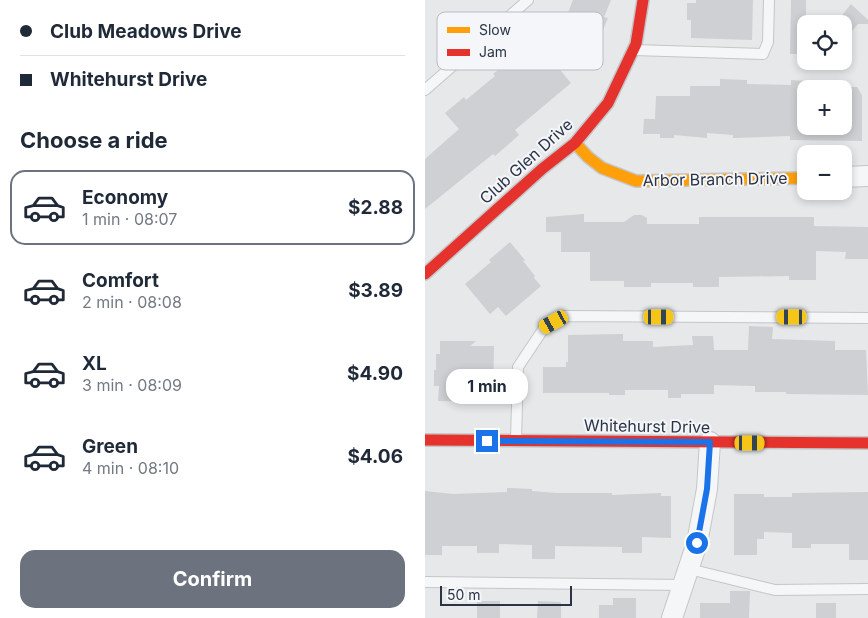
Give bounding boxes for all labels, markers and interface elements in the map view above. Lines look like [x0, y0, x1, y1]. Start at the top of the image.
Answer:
legend [437, 12, 603, 70]
map controls [797, 15, 852, 200]
button: locate [797, 15, 852, 70]
text: Club Meadows Drive [50, 20, 242, 43]
text: Slow [479, 21, 511, 38]
text: Jam [479, 43, 507, 60]
text: Whitehurst Drive [50, 68, 207, 91]
button: + [797, 80, 852, 135]
street label: Club Glen Drive [475, 114, 577, 208]
text: Choose a ride [20, 127, 168, 153]
button: − [797, 145, 852, 200]
street label: Arbor Branch Drive [642, 168, 788, 190]
icon: car [22, 185, 67, 230]
text: Economy [82, 186, 168, 209]
text: $2.88 [348, 196, 403, 219]
text: 1 min · 08:07 [82, 209, 177, 229]
icon: car [22, 268, 67, 313]
text: Comfort [82, 269, 159, 292]
text: $3.89 [348, 279, 403, 302]
text: 2 min · 08:08 [82, 292, 182, 312]
car [537, 308, 570, 336]
car [644, 310, 674, 325]
car [777, 310, 807, 325]
icon: car [22, 351, 67, 396]
text: XL [82, 352, 107, 375]
text: $4.90 [347, 362, 403, 385]
callout: 1 min [446, 368, 528, 404]
text: 3 min · 08:09 [82, 375, 182, 395]
text: 1 min [467, 376, 507, 396]
street label: Whitehurst Drive [584, 415, 710, 437]
route end [476, 430, 498, 452]
icon: car [22, 434, 67, 479]
text: Green [82, 435, 138, 458]
car [735, 436, 765, 451]
text: $4.06 [347, 445, 403, 468]
text: 4 min · 08:10 [82, 458, 179, 478]
route start [686, 532, 708, 554]
button: Confirm [20, 550, 405, 608]
scale bar [440, 583, 573, 606]
text: 50 m [447, 586, 481, 603]

